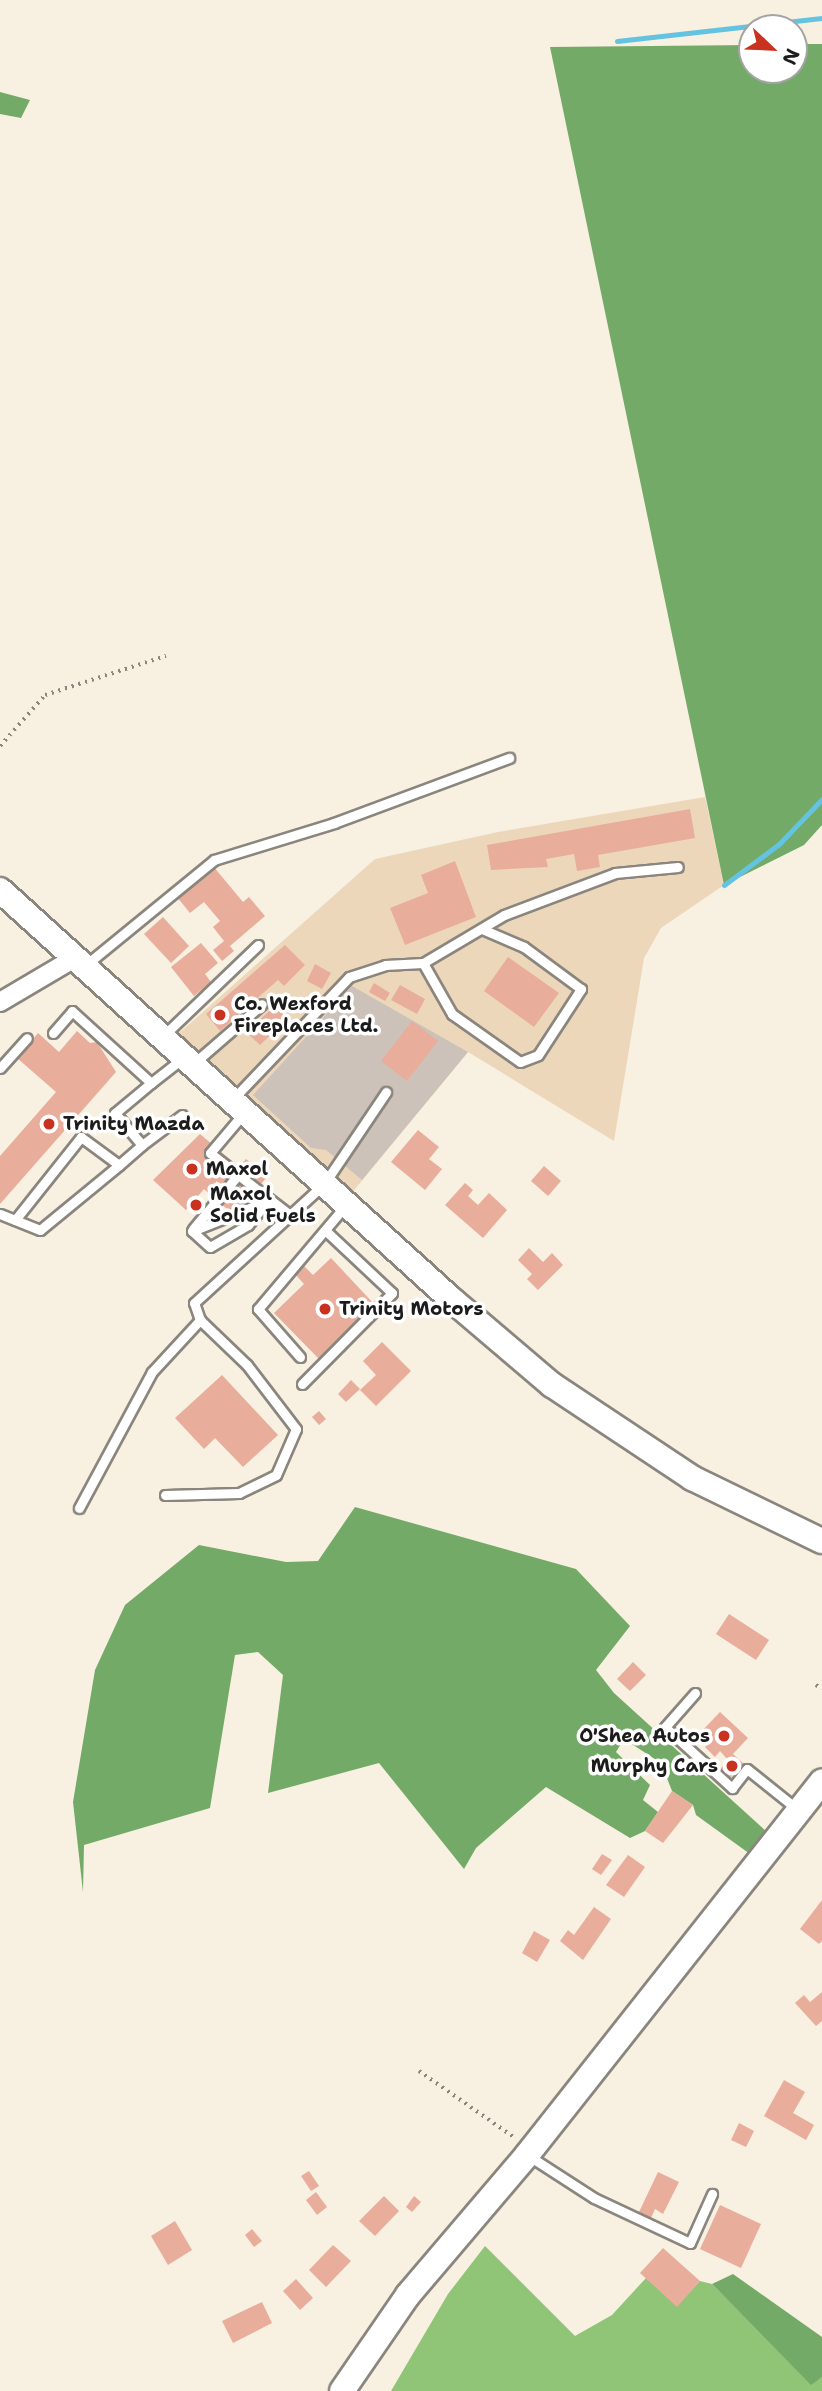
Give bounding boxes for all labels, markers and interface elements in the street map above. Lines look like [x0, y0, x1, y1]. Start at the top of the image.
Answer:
north arrow [738, 14, 808, 84]
text: N [777, 45, 805, 68]
place label: Co. Wexford Fireplaces Ltd. [234, 993, 378, 1037]
marker: Co. Wexford Fireplaces Ltd. [212, 1007, 228, 1023]
place label: Trinity Mazda [63, 1113, 204, 1135]
marker: Trinity Mazda [41, 1116, 57, 1132]
place label: Maxol [206, 1158, 268, 1180]
marker: Maxol [184, 1161, 200, 1177]
place label: Maxol Solid Fuels [210, 1183, 316, 1227]
marker: Maxol Solid Fuels [188, 1197, 204, 1213]
place label: Trinity Motors [339, 1298, 483, 1320]
marker: Trinity Motors [317, 1301, 333, 1317]
place label: O'Shea Autos [579, 1725, 710, 1747]
marker: O'Shea Autos [716, 1728, 732, 1744]
place label: Murphy Cars [591, 1755, 718, 1777]
marker: Murphy Cars [724, 1758, 740, 1774]

